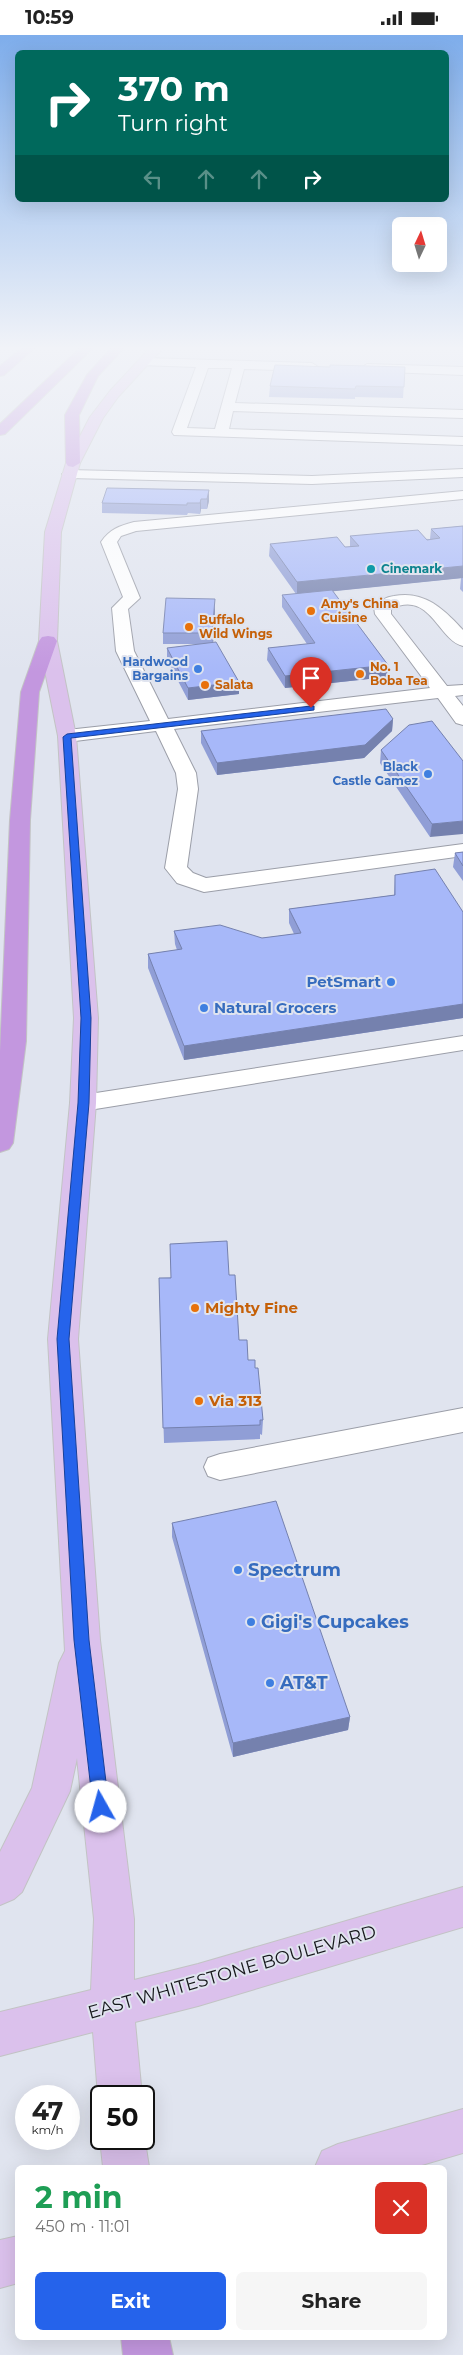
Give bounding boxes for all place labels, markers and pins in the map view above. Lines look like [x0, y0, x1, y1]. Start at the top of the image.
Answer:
place label: Cinemark [381, 561, 442, 576]
marker: Cinemark [365, 563, 377, 575]
place label: Amy's China Cuisine [320, 596, 399, 625]
marker: Amy's China Cuisine [305, 605, 317, 617]
place label: Buffalo Wild Wings [199, 612, 273, 641]
marker: Buffalo Wild Wings [183, 621, 195, 633]
place label: Hardwood Bargains [122, 654, 189, 683]
pin [290, 657, 332, 708]
place label: No. 1 Boba Tea [370, 659, 428, 688]
marker: Hardwood Bargains [192, 663, 204, 675]
marker: No. 1 Boba Tea [354, 668, 366, 680]
place label: Salata [215, 677, 253, 692]
marker: Salata [199, 679, 211, 691]
place label: Black Castle Gamez [332, 759, 418, 788]
marker: Black Castle Gamez [422, 768, 434, 780]
place label: PetSmart [306, 972, 381, 991]
marker: PetSmart [385, 976, 397, 988]
place label: Natural Grocers [214, 998, 337, 1017]
marker: Natural Grocers [198, 1002, 210, 1014]
place label: Mighty Fine [205, 1298, 298, 1317]
marker: Mighty Fine [189, 1302, 201, 1314]
place label: Via 313 [208, 1391, 262, 1410]
marker: Via 313 [193, 1395, 205, 1407]
place label: Spectrum [248, 1559, 341, 1581]
marker: Spectrum [232, 1564, 244, 1576]
place label: Gigi's Cupcakes [261, 1611, 409, 1633]
marker: Gigi's Cupcakes [245, 1616, 257, 1628]
place label: AT&T [279, 1672, 328, 1694]
marker: AT&T [264, 1677, 276, 1689]

